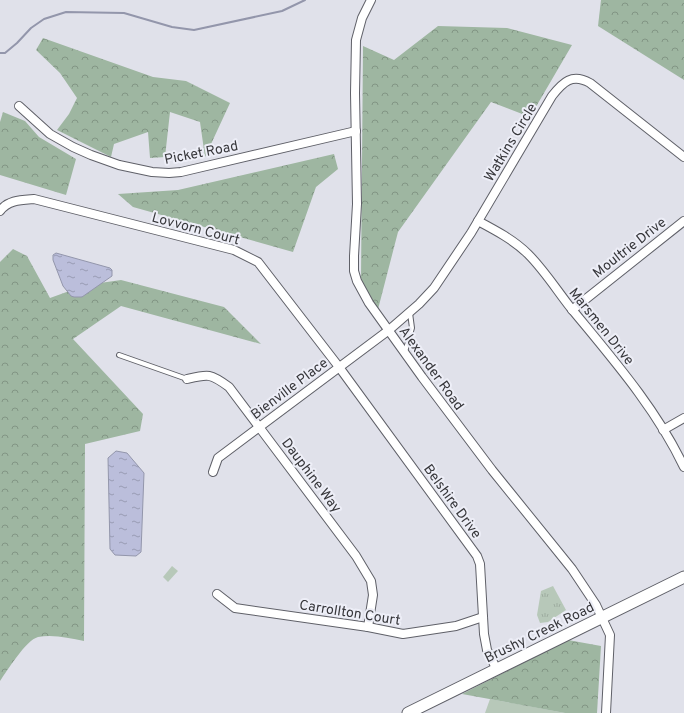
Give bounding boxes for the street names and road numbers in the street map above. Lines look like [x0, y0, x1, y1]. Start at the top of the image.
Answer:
street label: Watkins Circle [481, 101, 541, 185]
street label: Picket Road [163, 138, 240, 169]
street label: Lovvorn Court [150, 210, 241, 249]
street label: Moultrie Drive [590, 214, 670, 282]
street label: Marsmen Drive [565, 285, 637, 369]
street label: Alexander Road [395, 324, 467, 414]
street label: Bienville Place [248, 355, 332, 424]
street label: Dauphine Way [277, 435, 344, 516]
street label: Belshire Drive [419, 461, 484, 542]
street label: Carrollton Court [298, 597, 402, 630]
street label: Brushy Creek Road [482, 599, 597, 667]

